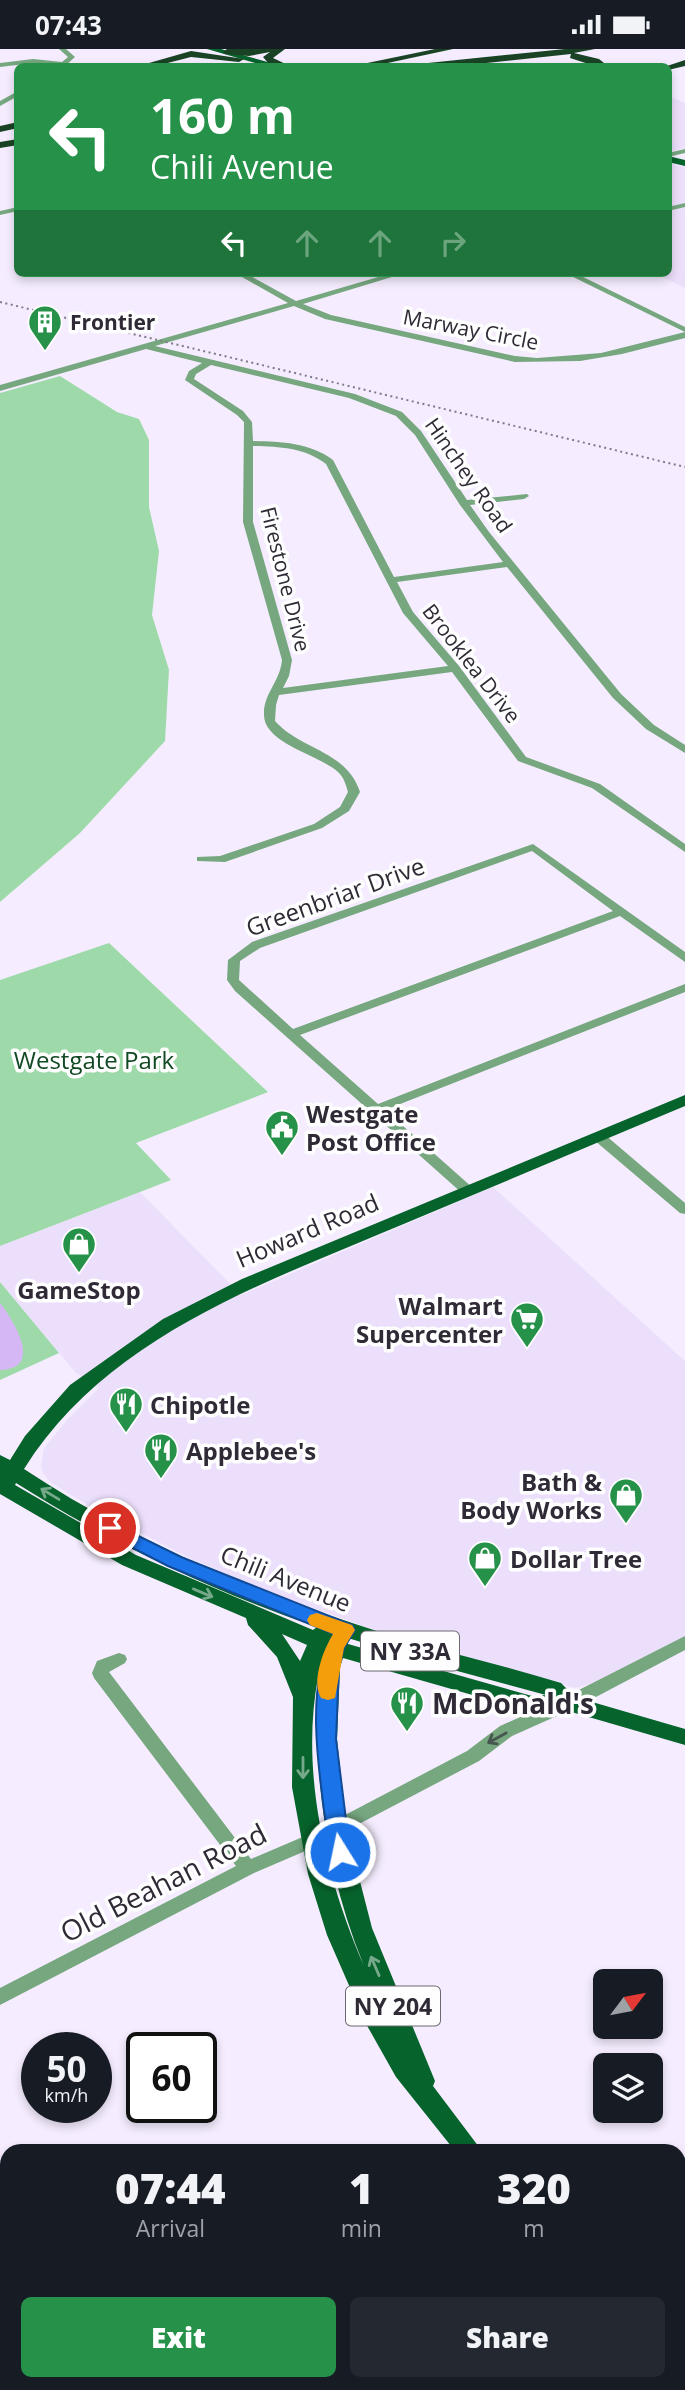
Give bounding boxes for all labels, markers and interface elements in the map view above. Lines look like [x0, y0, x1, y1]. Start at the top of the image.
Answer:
text: 07:43 [35, 7, 102, 43]
text: 160 m [150, 82, 295, 148]
icon: left [35, 91, 126, 182]
text: Chili Avenue [150, 145, 334, 188]
icon: left [215, 224, 253, 262]
icon: ahead [288, 224, 326, 262]
icon: ahead [361, 224, 399, 262]
icon: right [434, 224, 472, 262]
street label: Marway Circle [401, 302, 541, 356]
building icon: Frontier [26, 303, 64, 352]
place label: Frontier [70, 308, 156, 336]
street label: Hinchey Road [419, 412, 519, 538]
street label: Firestone Drive [254, 504, 318, 654]
street label: Brooklea Drive [417, 598, 527, 728]
street label: Greenbriar Drive [241, 848, 429, 944]
park label: Westgate Park [14, 1043, 175, 1076]
place label: Westgate Post Office [306, 1097, 436, 1158]
public building icon: Westgate Post Office [263, 1108, 301, 1157]
street label: Howard Road [231, 1185, 383, 1275]
shop icon: GameStop [60, 1225, 98, 1274]
place label: GameStop [17, 1273, 141, 1306]
place label: Walmart Supercenter [356, 1289, 503, 1350]
supermarket icon: Walmart Supercenter [508, 1300, 546, 1349]
restaurant icon: Chipotle [107, 1385, 145, 1434]
place label: Chipotle [150, 1388, 250, 1421]
restaurant icon: Applebee's [142, 1431, 180, 1480]
place label: Applebee's [186, 1434, 316, 1467]
place label: Bath & Body Works [460, 1465, 602, 1526]
shop icon: Bath & Body Works [607, 1476, 645, 1525]
one-way arrow [41, 1487, 61, 1501]
pin [80, 1498, 140, 1558]
icon: arrive [91, 1509, 129, 1547]
street label: Chili Avenue [216, 1537, 356, 1619]
shop icon: Dollar Tree [466, 1539, 504, 1588]
place label: Dollar Tree [510, 1542, 642, 1575]
one-way arrow [192, 1587, 214, 1600]
road number: NY 33A [361, 1631, 459, 1671]
restaurant icon: McDonald's [388, 1684, 426, 1733]
place label: McDonald's [432, 1684, 594, 1722]
one-way arrow [487, 1732, 508, 1745]
one-way arrow [296, 1756, 310, 1779]
street label: Old Beahan Road [53, 1814, 273, 1950]
position arrow [303, 1815, 377, 1889]
one-way arrow [368, 1955, 381, 1977]
north arrow [593, 1969, 663, 2039]
map controls [593, 1969, 663, 2123]
road number: NY 204 [346, 1987, 440, 2025]
speed limit sign: 60 [126, 2032, 217, 2123]
text: 50 [46, 2045, 87, 2092]
button: layers [593, 2053, 663, 2123]
text: km/h [45, 2083, 88, 2107]
text: 07:44 [115, 2159, 226, 2216]
text: 1 [349, 2159, 374, 2216]
text: 320 [497, 2159, 571, 2216]
text: Arrival [136, 2212, 205, 2244]
text: min [341, 2212, 382, 2244]
text: m [523, 2212, 545, 2244]
button: Exit [21, 2297, 336, 2377]
button: Share [350, 2297, 665, 2377]

